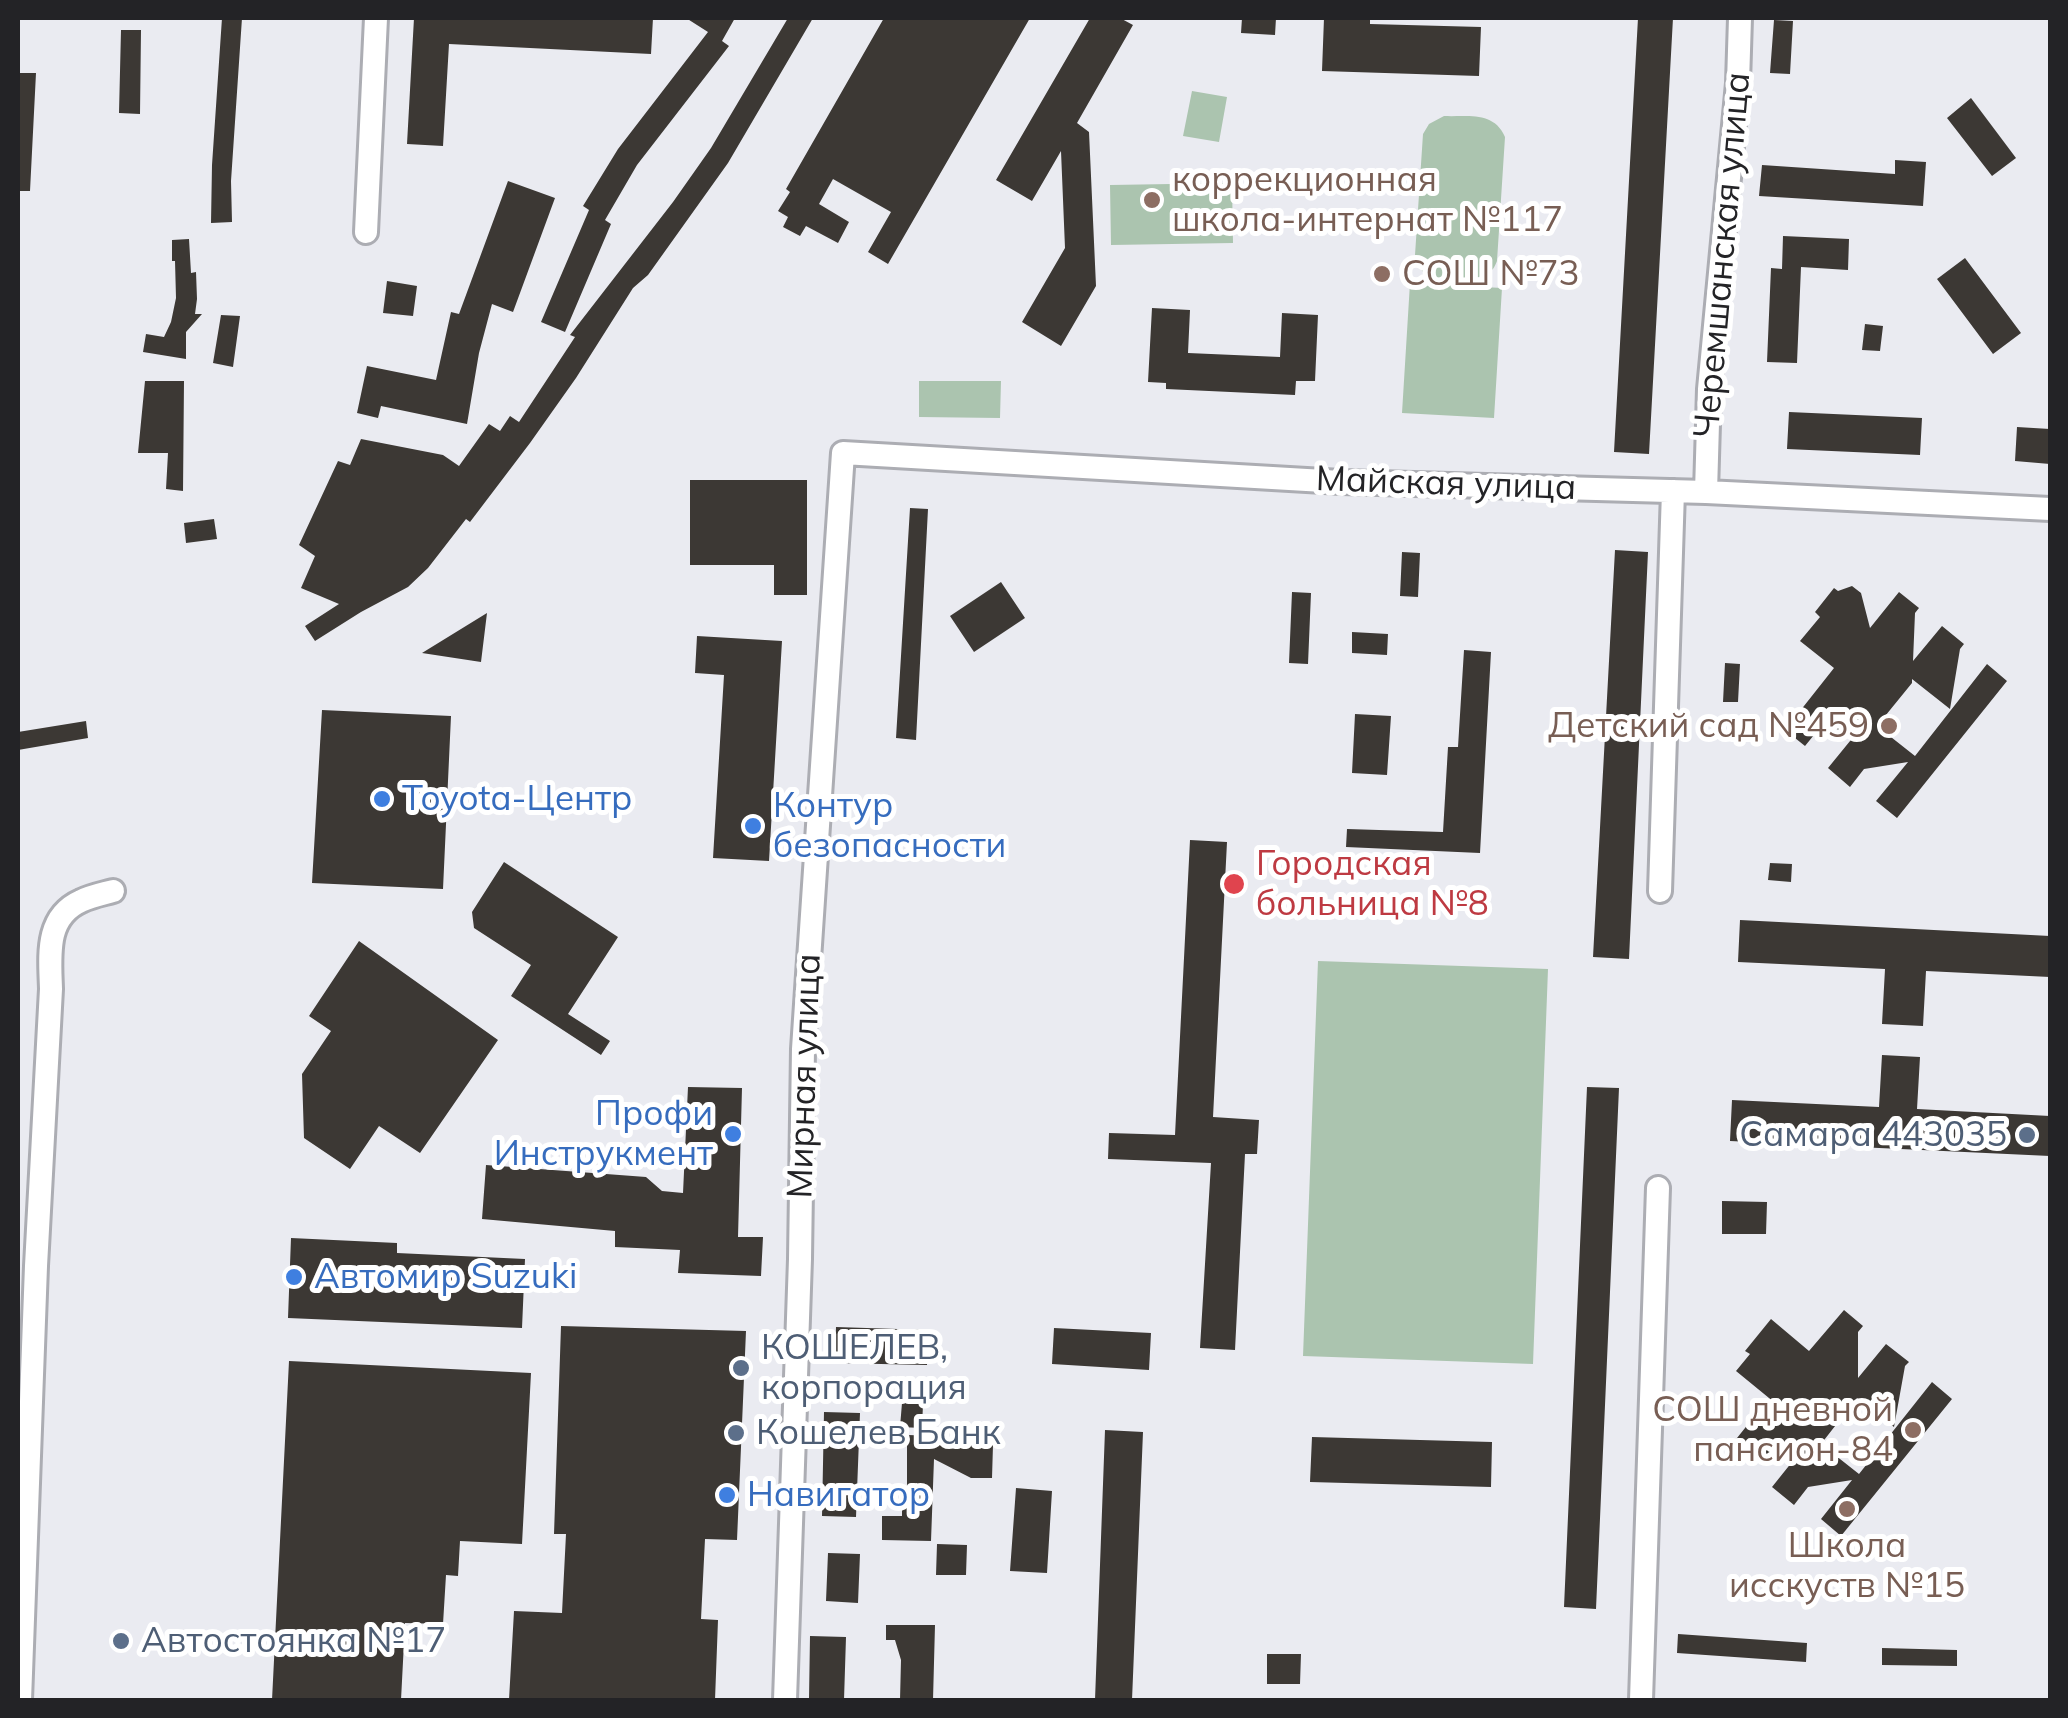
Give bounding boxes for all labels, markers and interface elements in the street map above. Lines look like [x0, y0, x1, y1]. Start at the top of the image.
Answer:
street label: Черемшанская улица [1686, 70, 1760, 440]
place label: коррекционная школа-интернат №117 [1172, 159, 1563, 241]
marker: коррекционная школа-интернат №117 [1141, 189, 1163, 211]
place label: СОШ №73 [1402, 253, 1580, 295]
marker: СОШ №73 [1371, 263, 1393, 285]
street label: Майская улица [1315, 458, 1577, 510]
place label: Детский сад №459 [1548, 705, 1869, 747]
marker: Детский сад №459 [1878, 715, 1900, 737]
place label: Toyota-Центр [402, 778, 632, 820]
place label: Контур безопасности [773, 785, 1006, 867]
marker: Toyota-Центр [371, 788, 393, 810]
marker: Контур безопасности [742, 815, 764, 837]
place label: Городская больница №8 [1256, 843, 1489, 925]
marker: Городская больница №8 [1221, 871, 1247, 897]
street label: Мирная улица [780, 953, 830, 1199]
place label: Профи Инструкмент [494, 1093, 713, 1175]
place label: Самара 443035 [1739, 1114, 2007, 1156]
marker: Профи Инструкмент [722, 1123, 744, 1145]
marker: Самара 443035 [2016, 1124, 2038, 1146]
place label: Автомир Suzuki [314, 1256, 577, 1298]
marker: Автомир Suzuki [283, 1266, 305, 1288]
place label: КОШЕЛЕВ, корпорация [761, 1327, 967, 1409]
marker: КОШЕЛЕВ, корпорация [730, 1357, 752, 1379]
place label: СОШ дневной пансион-84 [1652, 1389, 1893, 1471]
place label: Кошелев Банк [756, 1412, 1000, 1454]
marker: СОШ дневной пансион-84 [1902, 1419, 1924, 1441]
marker: Кошелев Банк [725, 1422, 747, 1444]
place label: Навигатор [747, 1474, 930, 1516]
marker: Навигатор [716, 1484, 738, 1506]
marker: Школа исскуств №15 [1836, 1498, 1858, 1520]
place label: Школа исскуств №15 [1729, 1525, 1965, 1607]
place label: Автостоянка №17 [141, 1620, 446, 1662]
marker: Автостоянка №17 [110, 1630, 132, 1652]

